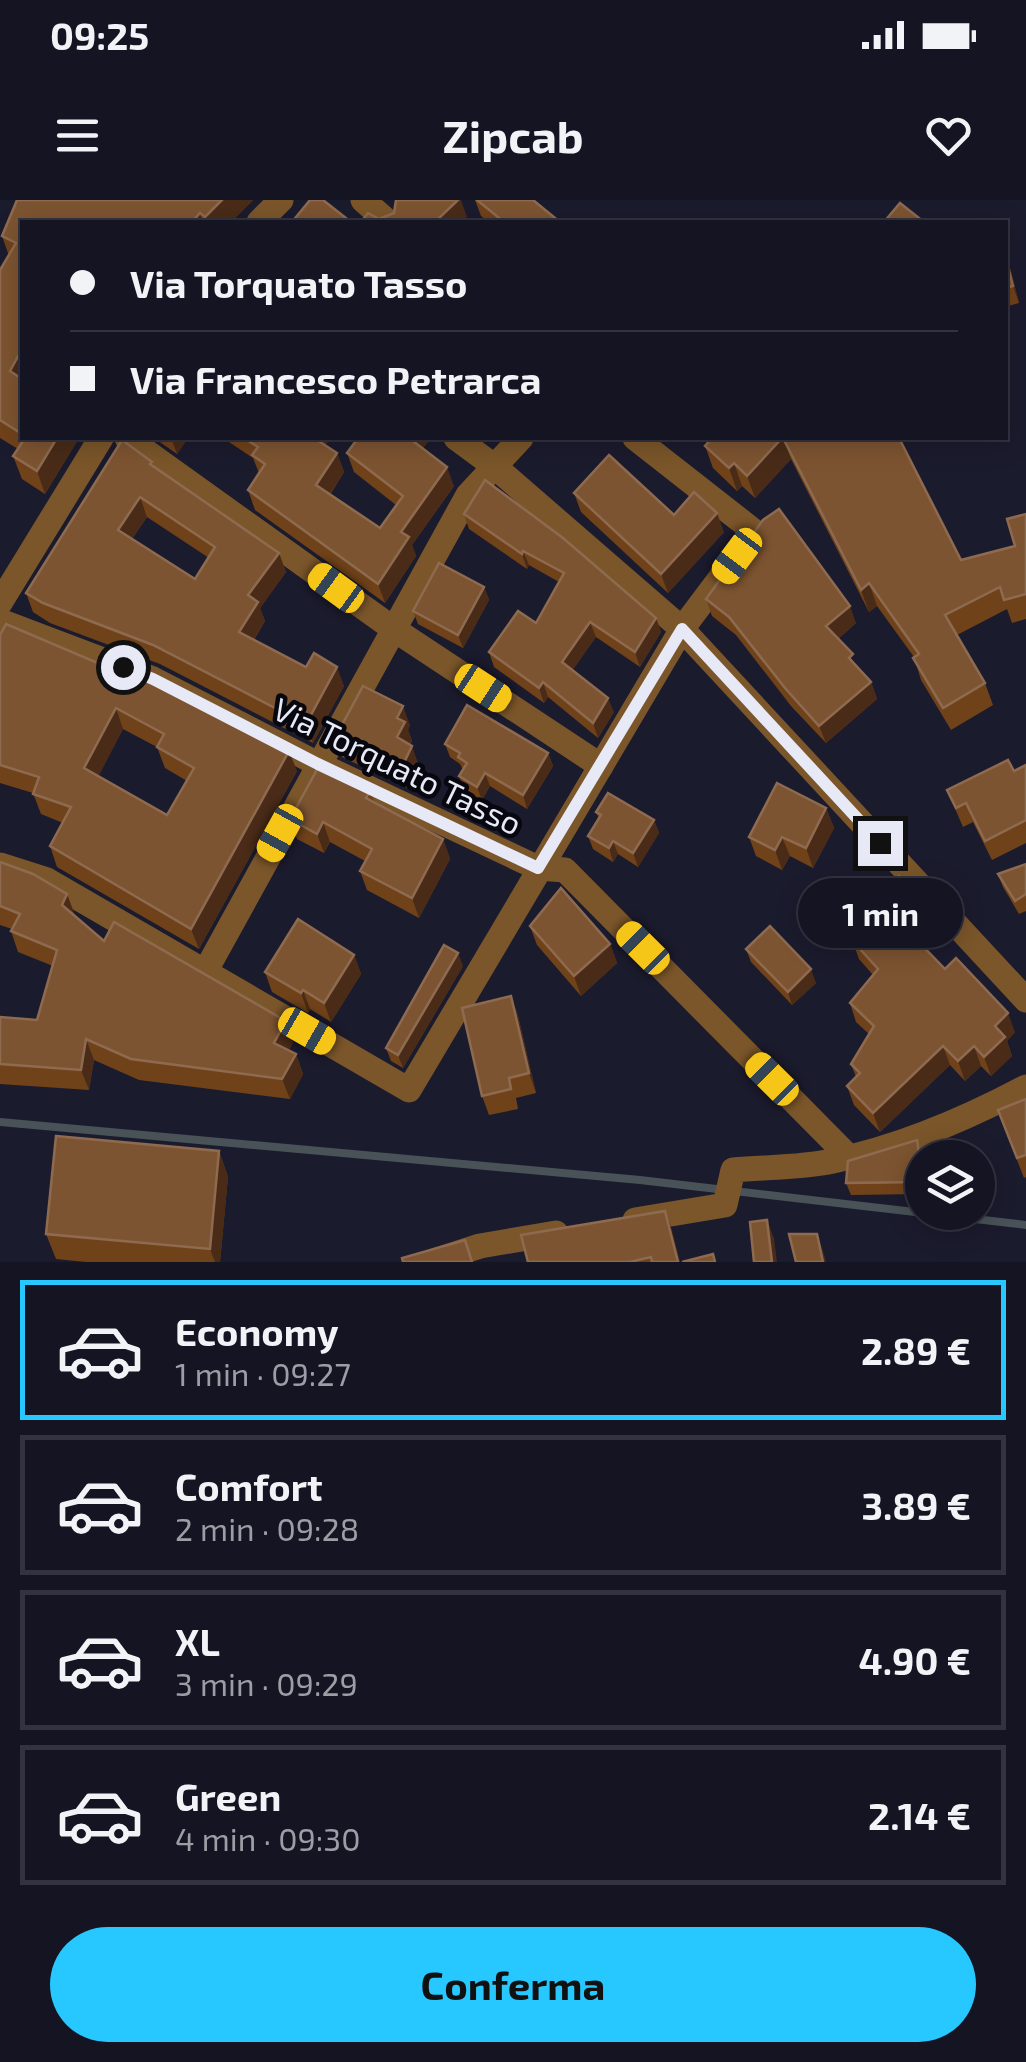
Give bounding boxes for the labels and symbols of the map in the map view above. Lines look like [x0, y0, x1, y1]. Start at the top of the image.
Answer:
car [707, 523, 767, 589]
car [303, 558, 369, 618]
route start [101, 645, 146, 690]
car [450, 659, 516, 717]
street label: Via Torquato Tasso [268, 688, 528, 842]
car [252, 799, 308, 867]
route end [858, 821, 903, 866]
callout: 1 min [798, 878, 962, 948]
car [611, 916, 675, 980]
car [274, 1003, 340, 1059]
car [740, 1047, 804, 1111]

